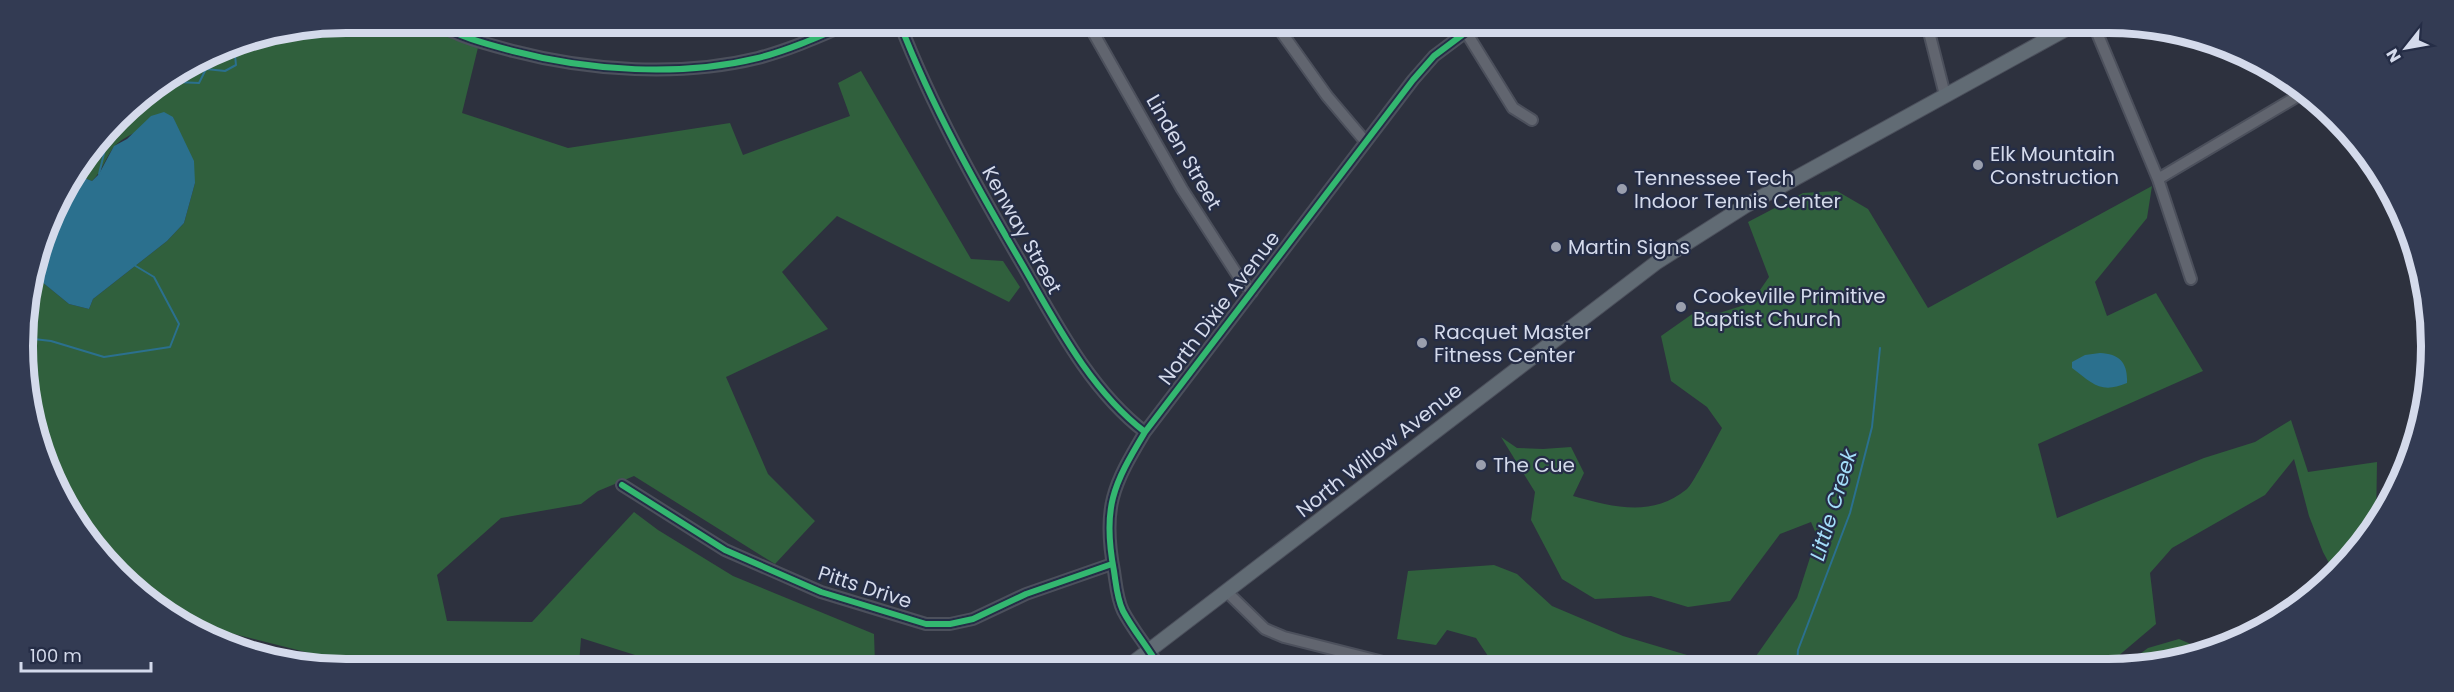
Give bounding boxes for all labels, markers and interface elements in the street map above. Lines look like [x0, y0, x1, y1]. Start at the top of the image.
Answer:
north arrow [2376, 18, 2436, 78]
text: N [2381, 44, 2407, 67]
street label: Linden Street [1140, 89, 1228, 215]
place label: Elk Mountain Construction [1990, 140, 2119, 191]
marker: Elk Mountain Construction [1971, 158, 1985, 172]
street label: Kenway Street [975, 161, 1069, 299]
place label: Tennessee Tech Indoor Tennis Center [1634, 164, 1841, 215]
marker: Tennessee Tech Indoor Tennis Center [1615, 182, 1629, 196]
street label: North Dixie Avenue [1152, 225, 1286, 391]
place label: Martin Signs [1568, 233, 1690, 261]
marker: Martin Signs [1549, 240, 1563, 254]
place label: Cookeville Primitive Baptist Church [1693, 282, 1886, 333]
marker: Cookeville Primitive Baptist Church [1674, 300, 1688, 314]
place label: Racquet Master Fitness Center [1434, 318, 1591, 369]
marker: Racquet Master Fitness Center [1415, 336, 1429, 350]
street label: North Willow Avenue [1290, 376, 1468, 524]
water label: Little Creek [1802, 445, 1864, 564]
place label: The Cue [1493, 451, 1575, 479]
marker: The Cue [1474, 458, 1488, 472]
street label: Pitts Drive [815, 559, 915, 615]
scale bar [21, 635, 152, 673]
text: 100 m [30, 643, 82, 668]

